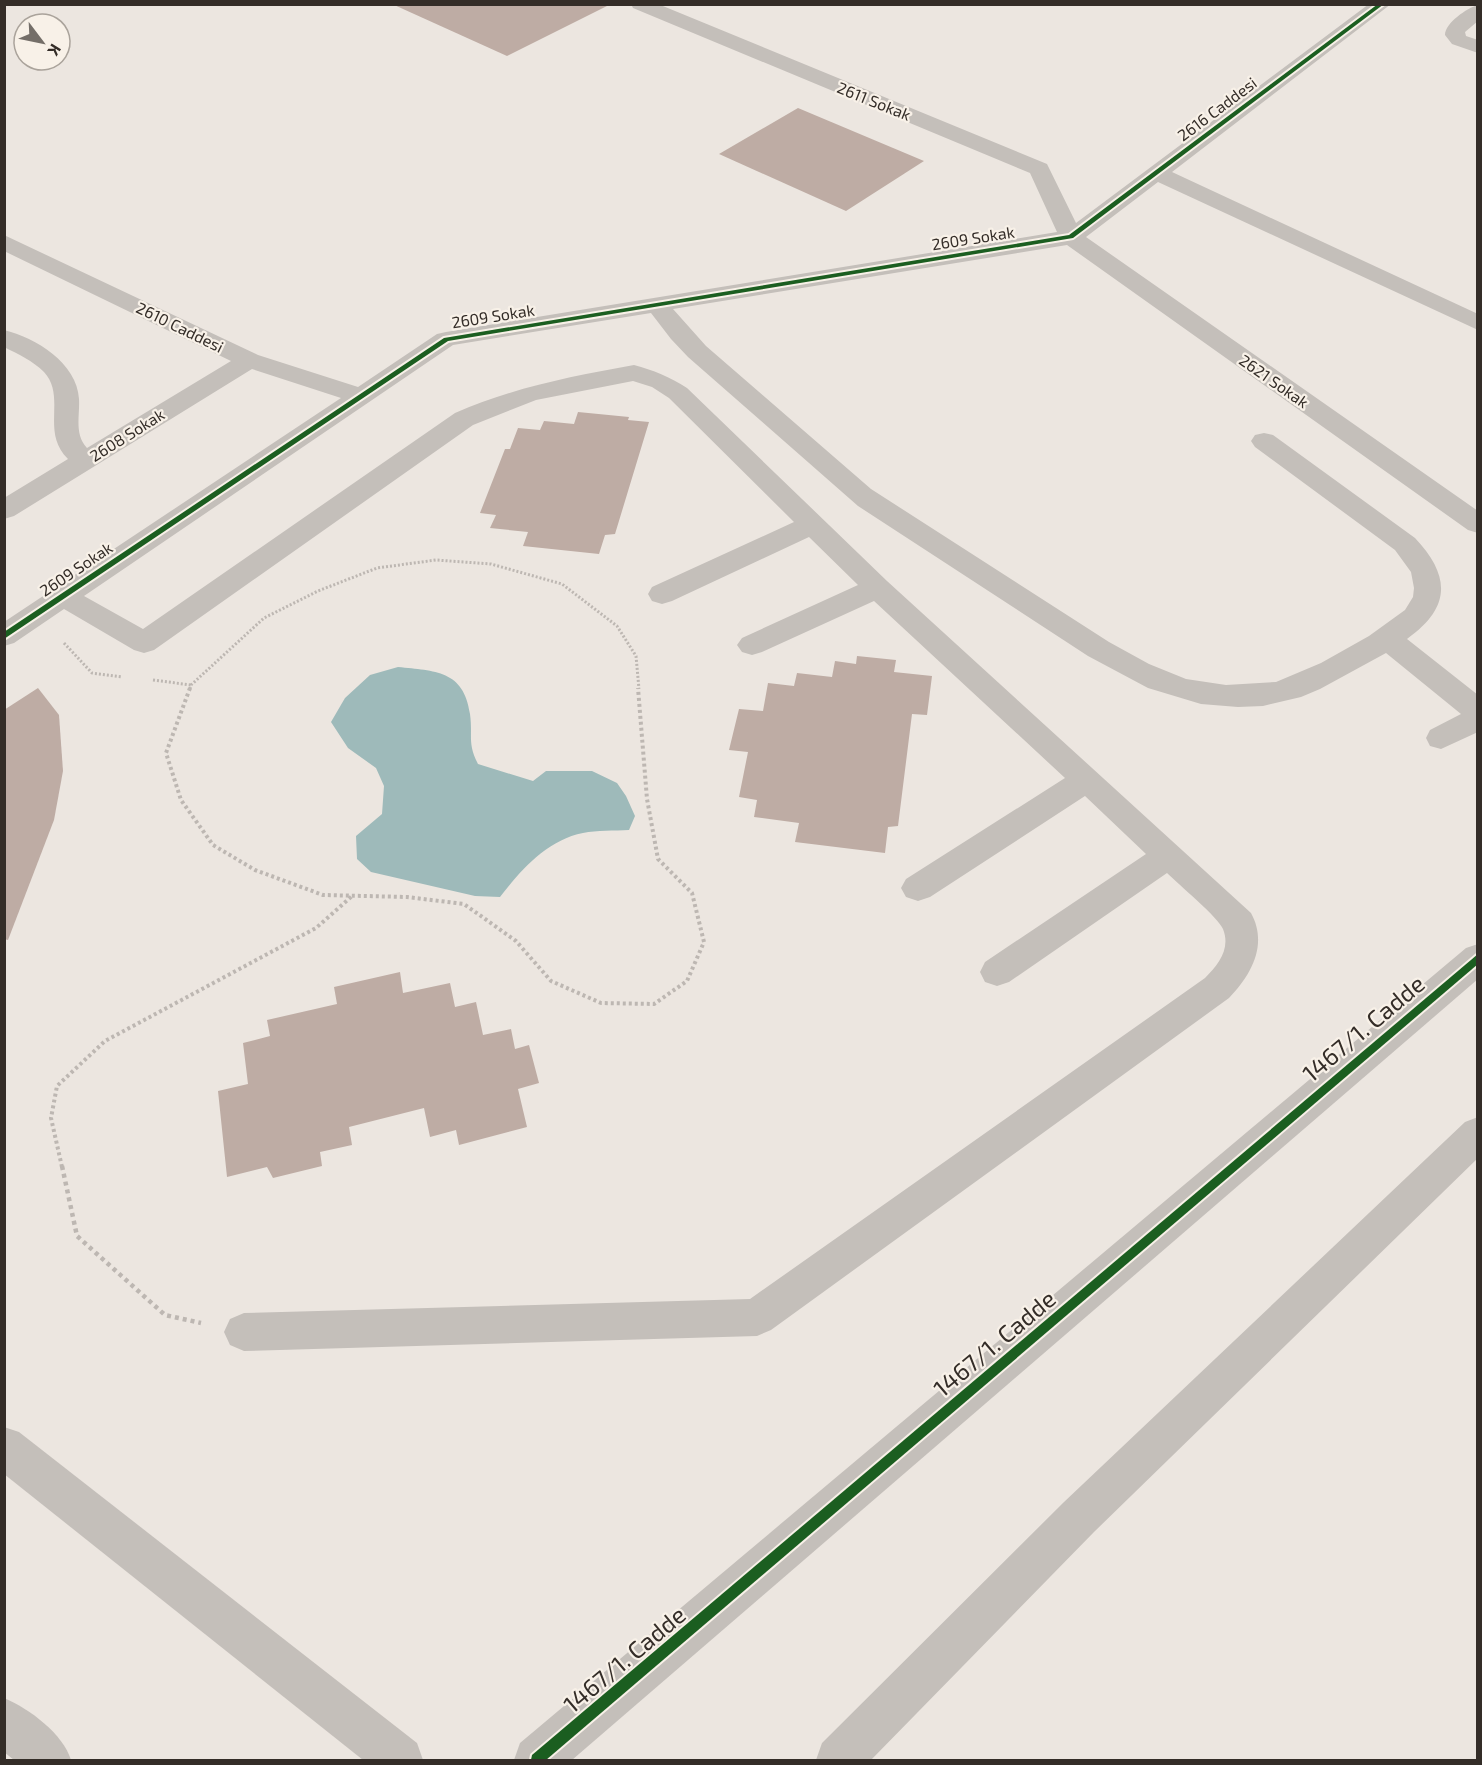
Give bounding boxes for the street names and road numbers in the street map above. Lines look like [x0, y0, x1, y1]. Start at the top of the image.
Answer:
street label: 2616 Caddesi [1173, 73, 1260, 145]
street label: 2611 Sokak [835, 77, 914, 124]
street label: 2609 Sokak [930, 222, 1016, 253]
street label: 2610 Caddesi [134, 297, 227, 356]
street label: 2609 Sokak [450, 300, 536, 331]
street label: 2621 Sokak [1236, 350, 1313, 411]
street label: 2608 Sokak [86, 404, 167, 465]
street label: 2609 Sokak [36, 537, 116, 600]
street label: 1467/1. Cadde [1296, 968, 1430, 1087]
street label: 1467/1. Cadde [927, 1283, 1061, 1402]
street label: 1467/1. Cadde [557, 1599, 691, 1718]

